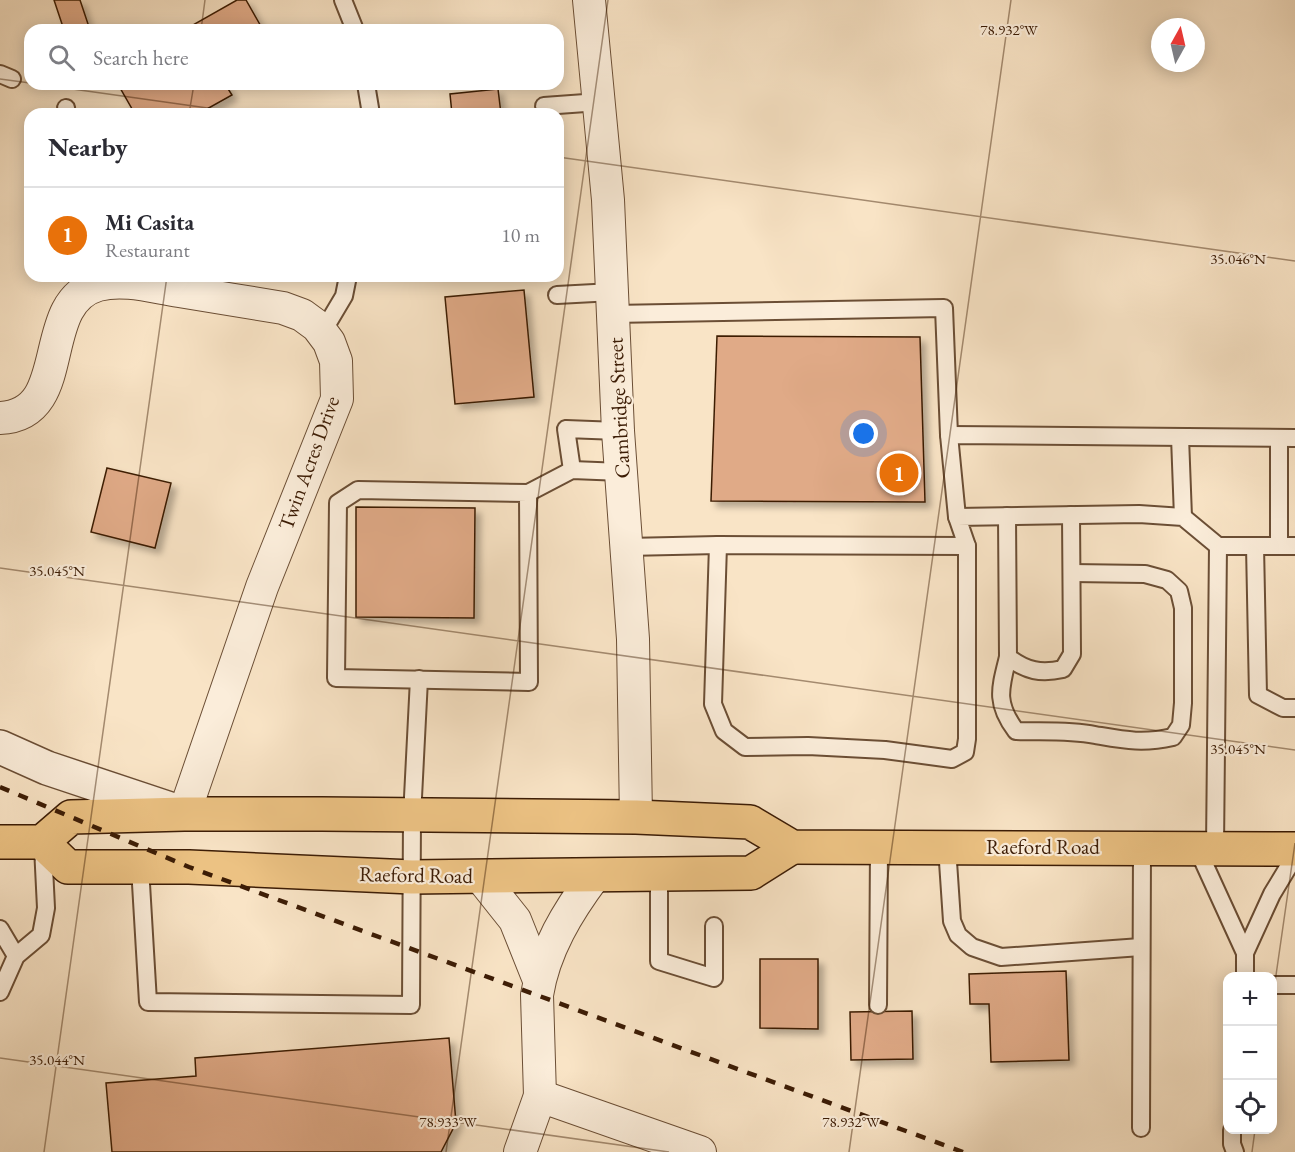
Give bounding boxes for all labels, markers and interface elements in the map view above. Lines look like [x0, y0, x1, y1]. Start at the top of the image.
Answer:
north arrow [1151, 18, 1205, 72]
text: 78.932°W [980, 20, 1038, 39]
search box [24, 24, 564, 90]
icon: search [45, 41, 78, 74]
text: Search here [93, 43, 188, 72]
text: Nearby [48, 130, 128, 164]
text: Mi Casita [105, 208, 194, 237]
text: 1 [62, 222, 73, 248]
text: 10 m [501, 222, 540, 248]
text: Restaurant [105, 237, 190, 263]
text: 35.046°N [1210, 249, 1266, 268]
street label: Cambridge Street [601, 337, 636, 479]
street label: Twin Acres Drive [272, 392, 345, 534]
your location [849, 419, 878, 448]
pin: 1 [880, 450, 918, 496]
text: 35.045°N [29, 561, 85, 580]
text: 35.045°N [1210, 739, 1266, 758]
street label: Raeford Road [986, 833, 1100, 860]
street label: Raeford Road [359, 860, 474, 889]
map controls [1223, 972, 1277, 1134]
button: + [1223, 972, 1277, 1026]
button: − [1223, 1026, 1277, 1080]
text: 35.044°N [29, 1050, 85, 1069]
button: locate [1223, 1080, 1277, 1134]
text: 78.933°W [419, 1112, 477, 1131]
text: 78.932°W [822, 1112, 880, 1131]

